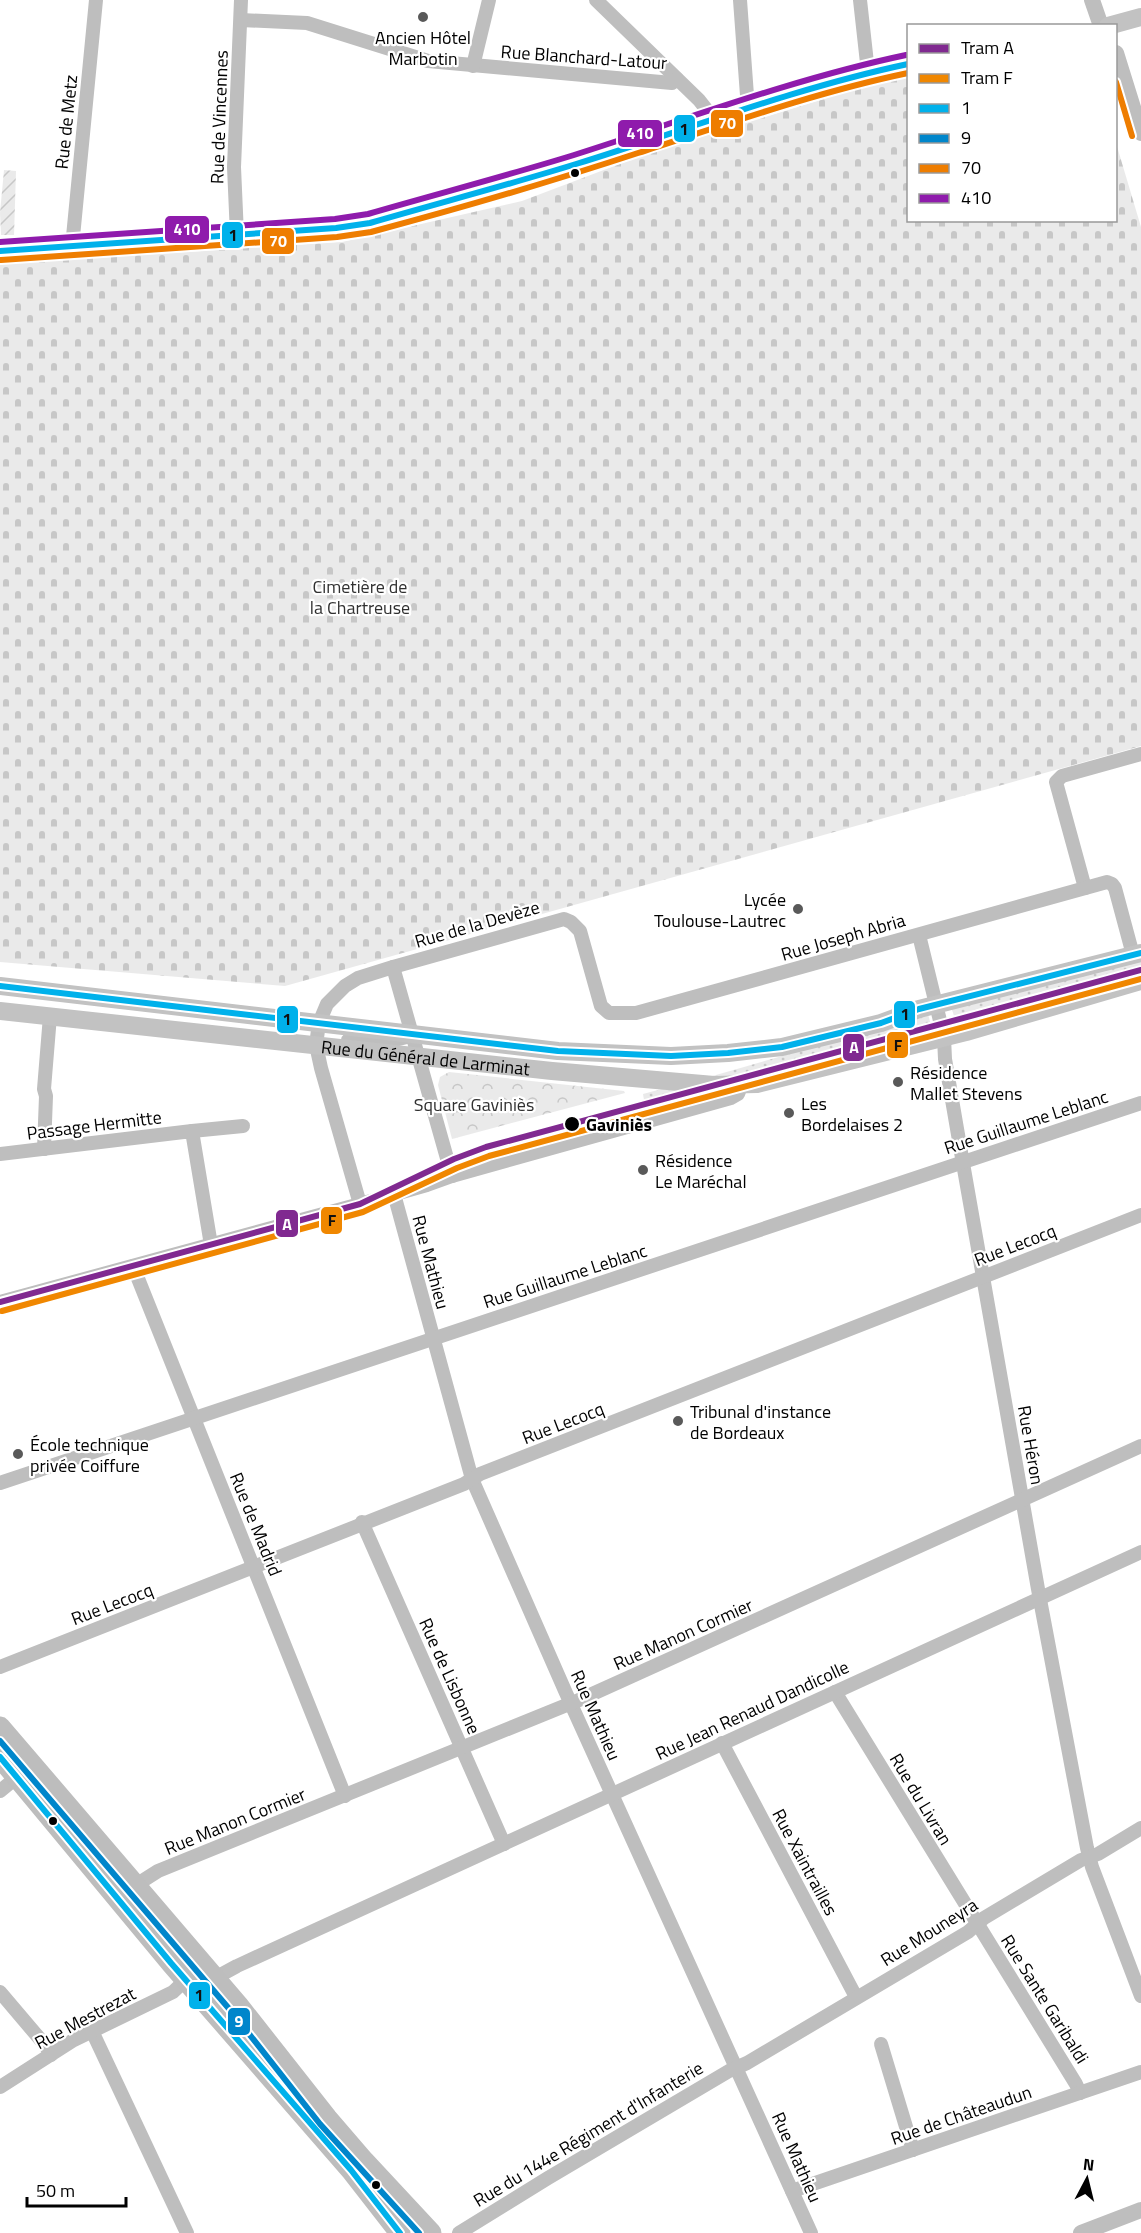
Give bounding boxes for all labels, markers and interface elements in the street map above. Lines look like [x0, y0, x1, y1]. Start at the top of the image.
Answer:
marker: Ancien Hôtel Marbotin [416, 10, 430, 24]
place label: Ancien Hôtel Marbotin [375, 24, 471, 72]
legend [907, 24, 1117, 222]
text: Tram A [961, 34, 1014, 61]
street label: Rue Blanchard-Latour [500, 38, 668, 76]
street label: Rue de Vincennes [203, 50, 235, 184]
text: Tram F [961, 64, 1013, 91]
street label: Rue de Metz [48, 73, 84, 171]
text: 1 [961, 94, 971, 121]
line badge: 70 [710, 109, 744, 138]
text: 70 [718, 111, 736, 135]
line badge: 1 [673, 114, 696, 143]
text: 1 [680, 117, 688, 141]
line badge: 410 [617, 119, 663, 148]
text: 410 [627, 121, 653, 145]
text: 9 [961, 124, 971, 151]
text: 70 [961, 154, 981, 181]
unlabelled marker [569, 167, 581, 179]
text: 410 [961, 184, 991, 211]
line badge: 410 [164, 215, 210, 244]
text: 410 [174, 217, 200, 241]
line badge: 1 [221, 221, 244, 249]
text: 1 [229, 223, 237, 247]
line badge: 70 [261, 227, 295, 255]
text: 70 [269, 229, 287, 253]
park label: Cimetière de la Chartreuse [310, 573, 410, 621]
place label: Lycée Toulouse-Lautrec [654, 886, 786, 934]
street label: Rue de la Devèze [411, 893, 543, 955]
marker: Lycée Toulouse-Lautrec [791, 902, 805, 916]
street label: Rue Joseph Abria [778, 906, 908, 968]
line badge: 1 [893, 1000, 916, 1029]
text: 1 [901, 1002, 909, 1026]
line badge: 1 [276, 1005, 299, 1034]
text: 1 [283, 1007, 291, 1031]
line badge: F [886, 1031, 909, 1059]
street label: Rue du Général de Larminat [320, 1033, 532, 1082]
line badge: A [842, 1033, 865, 1062]
text: F [894, 1033, 903, 1057]
text: A [849, 1035, 859, 1059]
place label: Résidence Mallet Stevens [910, 1059, 1022, 1107]
marker: Résidence Mallet Stevens [891, 1075, 905, 1089]
street label: Rue Guillaume Leblanc [941, 1083, 1112, 1161]
place label: Les Bordelaises 2 [801, 1090, 903, 1138]
park label: Square Gaviniès [414, 1091, 534, 1118]
street label: Passage Hermitte [25, 1103, 163, 1147]
marker: Les Bordelaises 2 [782, 1106, 796, 1120]
place label: Gaviniès [586, 1111, 652, 1138]
marker: Gaviniès [563, 1115, 581, 1133]
place label: Résidence Le Maréchal [655, 1147, 747, 1195]
marker: Résidence Le Maréchal [636, 1163, 650, 1177]
line badge: F [320, 1206, 343, 1235]
text: F [328, 1208, 337, 1232]
line badge: A [275, 1209, 299, 1238]
text: A [282, 1212, 292, 1236]
street label: Rue Mathieu [405, 1212, 457, 1312]
street label: Rue Lecocq [970, 1217, 1060, 1273]
street label: Rue Guillaume Leblanc [480, 1237, 651, 1315]
street label: Rue Lecocq [518, 1395, 608, 1451]
place label: Tribunal d'instance de Bordeaux [690, 1398, 831, 1446]
street label: Rue Héron [1011, 1403, 1051, 1487]
marker: Tribunal d'instance de Bordeaux [671, 1414, 685, 1428]
place label: École technique privée Coiffure [30, 1431, 149, 1479]
marker: École technique privée Coiffure [11, 1447, 25, 1461]
street label: Rue de Madrid [223, 1468, 289, 1580]
street label: Rue Lecocq [67, 1576, 157, 1632]
street label: Rue Manon Cormier [609, 1591, 757, 1677]
street label: Rue de Lisbonne [412, 1614, 488, 1738]
street label: Rue Jean Renaud Dandicolle [651, 1653, 853, 1767]
street label: Rue Mathieu [564, 1665, 628, 1765]
street label: Rue du Livran [883, 1748, 959, 1850]
street label: Rue Manon Cormier [160, 1780, 310, 1862]
street label: Rue Xaintrailles [765, 1804, 845, 1920]
unlabelled marker [47, 1815, 59, 1827]
street label: Rue Mouneyra [875, 1891, 983, 1973]
street label: Rue Sante Garibaldi [994, 1929, 1096, 2069]
street label: Rue Mestrezat [30, 1980, 141, 2056]
line badge: 1 [188, 1981, 211, 2010]
text: 1 [195, 1983, 203, 2007]
line badge: 9 [227, 2007, 251, 2036]
text: 9 [235, 2009, 244, 2033]
street label: Rue du 144e Régiment d'Infanterie [468, 2054, 708, 2214]
street label: Rue de Châteaudun [887, 2078, 1035, 2152]
street label: Rue Mathieu [765, 2107, 829, 2207]
north arrow [1057, 2149, 1117, 2209]
text: N [1082, 2152, 1096, 2177]
scale bar [27, 2170, 126, 2208]
text: 50 m [36, 2177, 75, 2204]
unlabelled marker [370, 2179, 382, 2191]

